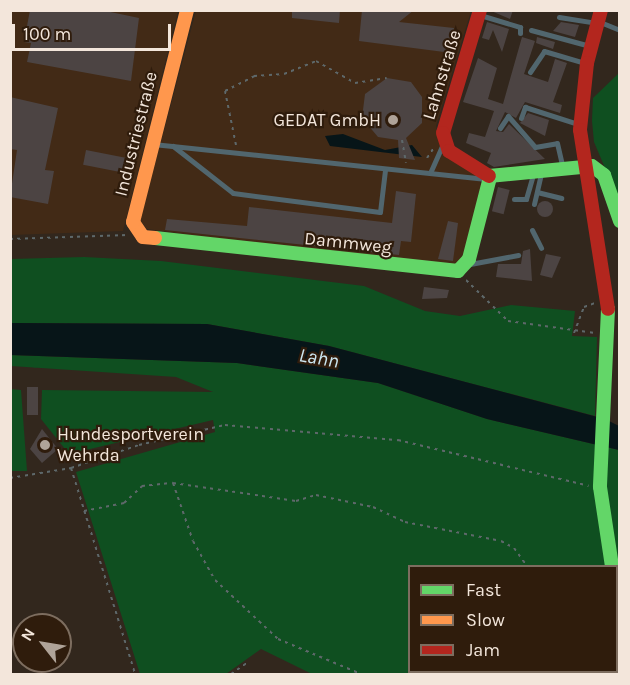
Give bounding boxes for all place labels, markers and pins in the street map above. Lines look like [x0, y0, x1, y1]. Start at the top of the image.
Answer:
place label: GEDAT GmbH [273, 109, 381, 131]
marker: GEDAT GmbH [386, 113, 400, 127]
place label: Hundesportverein Wehrda [57, 424, 204, 466]
marker: Hundesportverein Wehrda [38, 438, 52, 452]

